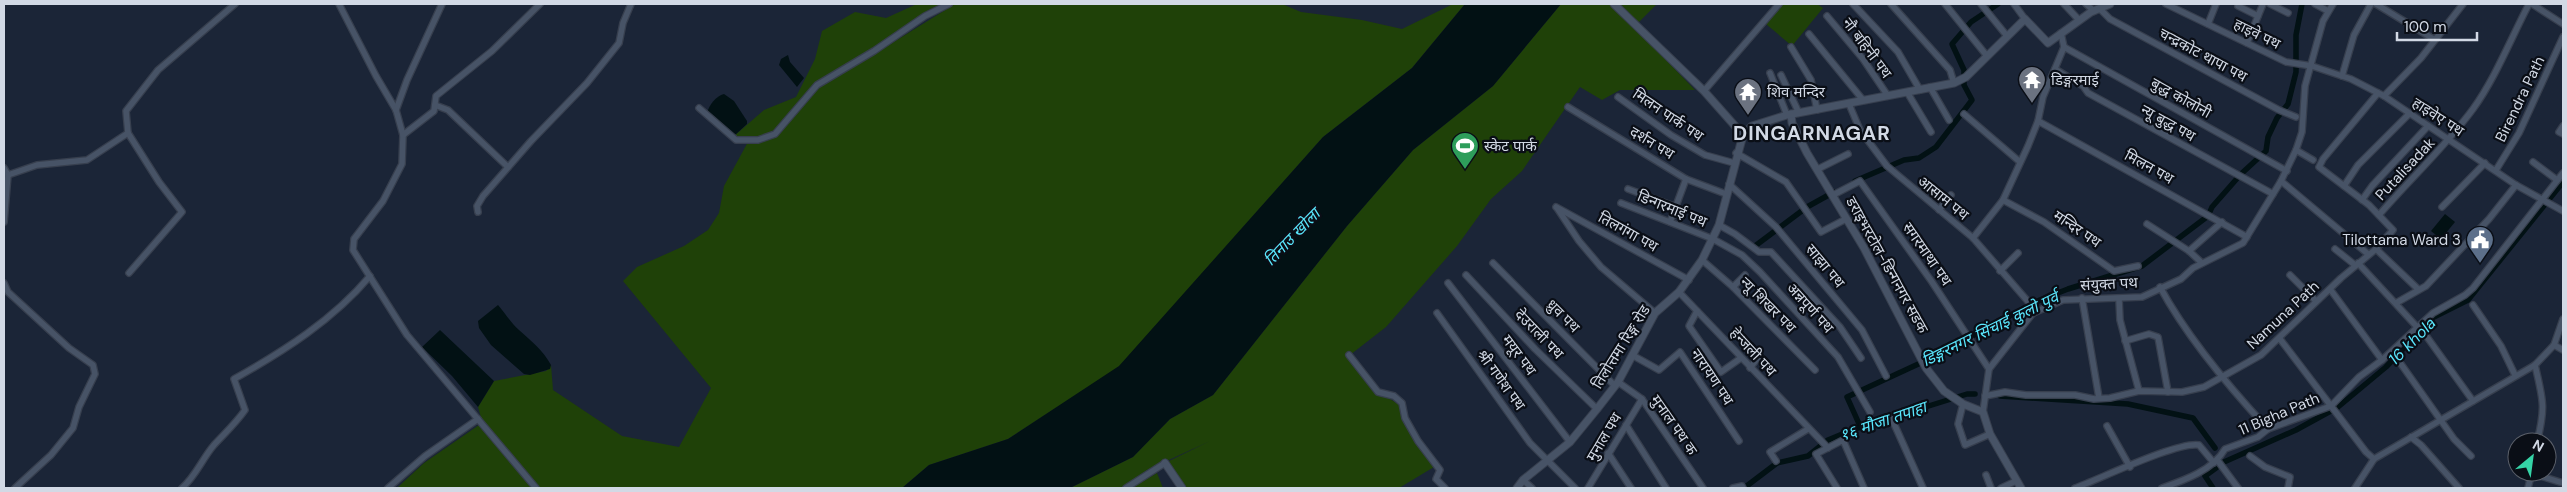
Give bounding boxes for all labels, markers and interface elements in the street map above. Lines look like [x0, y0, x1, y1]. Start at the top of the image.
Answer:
scale bar [2397, 10, 2477, 42]
street label: नौ बहिनी पथ [1838, 14, 1897, 83]
street label: हाइवे पथ [2230, 14, 2284, 54]
text: 100 m [2404, 17, 2447, 37]
street label: चन्द्रकोट थापा पथ [2155, 23, 2251, 87]
street label: Birendra Path [2491, 53, 2549, 145]
temple icon: डिङ्गरमाई [2017, 65, 2047, 104]
place label: डिङ्गरमाई [2051, 70, 2100, 90]
street label: बुद्ध कोलोनी [2147, 73, 2216, 123]
temple icon: शिव मन्दिर [1733, 77, 1763, 116]
place label: शिव मन्दिर [1767, 82, 1826, 102]
street label: मिलन पार्क पथ [1629, 84, 1708, 146]
street label: हाइवेए पथ [2408, 93, 2468, 141]
street label: न्यू बुद्ध पथ [2137, 100, 2199, 146]
district label: DINGARNAGAR [1733, 120, 1891, 146]
street label: दर्शन पथ [1626, 122, 1678, 164]
sports icon: स्केट पार्क [1450, 131, 1480, 170]
street label: Putalisadak [2371, 133, 2440, 205]
place label: स्केट पार्क [1484, 136, 1537, 156]
street label: मिलन पथ [2121, 145, 2178, 189]
street label: आसाम पथ [1913, 171, 1973, 225]
street label: डिन्गरमाई पथ [1634, 186, 1710, 232]
street label: डराइभरटोल-डिन्गनगर सडक [1841, 192, 1933, 337]
water label: तिनाउ खोला [1260, 202, 1326, 270]
street label: मन्दिर पथ [2049, 206, 2105, 253]
street label: तिलगंगा पथ [1595, 207, 1662, 257]
street label: सगरमाथा पथ [1898, 218, 1956, 290]
public building icon: Tilottama Ward 3 [2465, 225, 2495, 264]
place label: Tilottama Ward 3 [2342, 230, 2461, 250]
street label: साझा पथ [1801, 240, 1849, 292]
street label: संयुक्त पथ [2080, 272, 2139, 295]
street label: न्यू शिखर पथ [1736, 273, 1801, 338]
street label: Namuna Path [2243, 276, 2323, 354]
street label: अन्नपूर्ण पथ [1782, 278, 1838, 338]
water label: डिङ्गरनगर सिंचाई कुलो पुर्व [1918, 285, 2065, 371]
street label: ध्रुव पथ [1542, 295, 1584, 337]
street label: तिलोत्तमा रिङ्ग रोड [1587, 300, 1655, 393]
street label: देउराली पथ [1510, 305, 1568, 364]
water label: 16 khola [2384, 313, 2440, 369]
street label: हेन्जली पथ [1725, 323, 1781, 381]
street label: मयूर पथ [1497, 331, 1541, 380]
street label: नारायण पथ [1686, 345, 1738, 409]
street label: श्री गणेश पथ [1472, 346, 1530, 415]
street label: 11 Bigha Path [2236, 388, 2322, 440]
street label: मुनाल पथ क [1646, 391, 1702, 459]
water label: १६ मौजा तपाहा [1837, 395, 1932, 446]
street label: मुनाल पथ [1582, 409, 1627, 465]
north arrow [2507, 432, 2557, 482]
text: N [2529, 435, 2547, 456]

